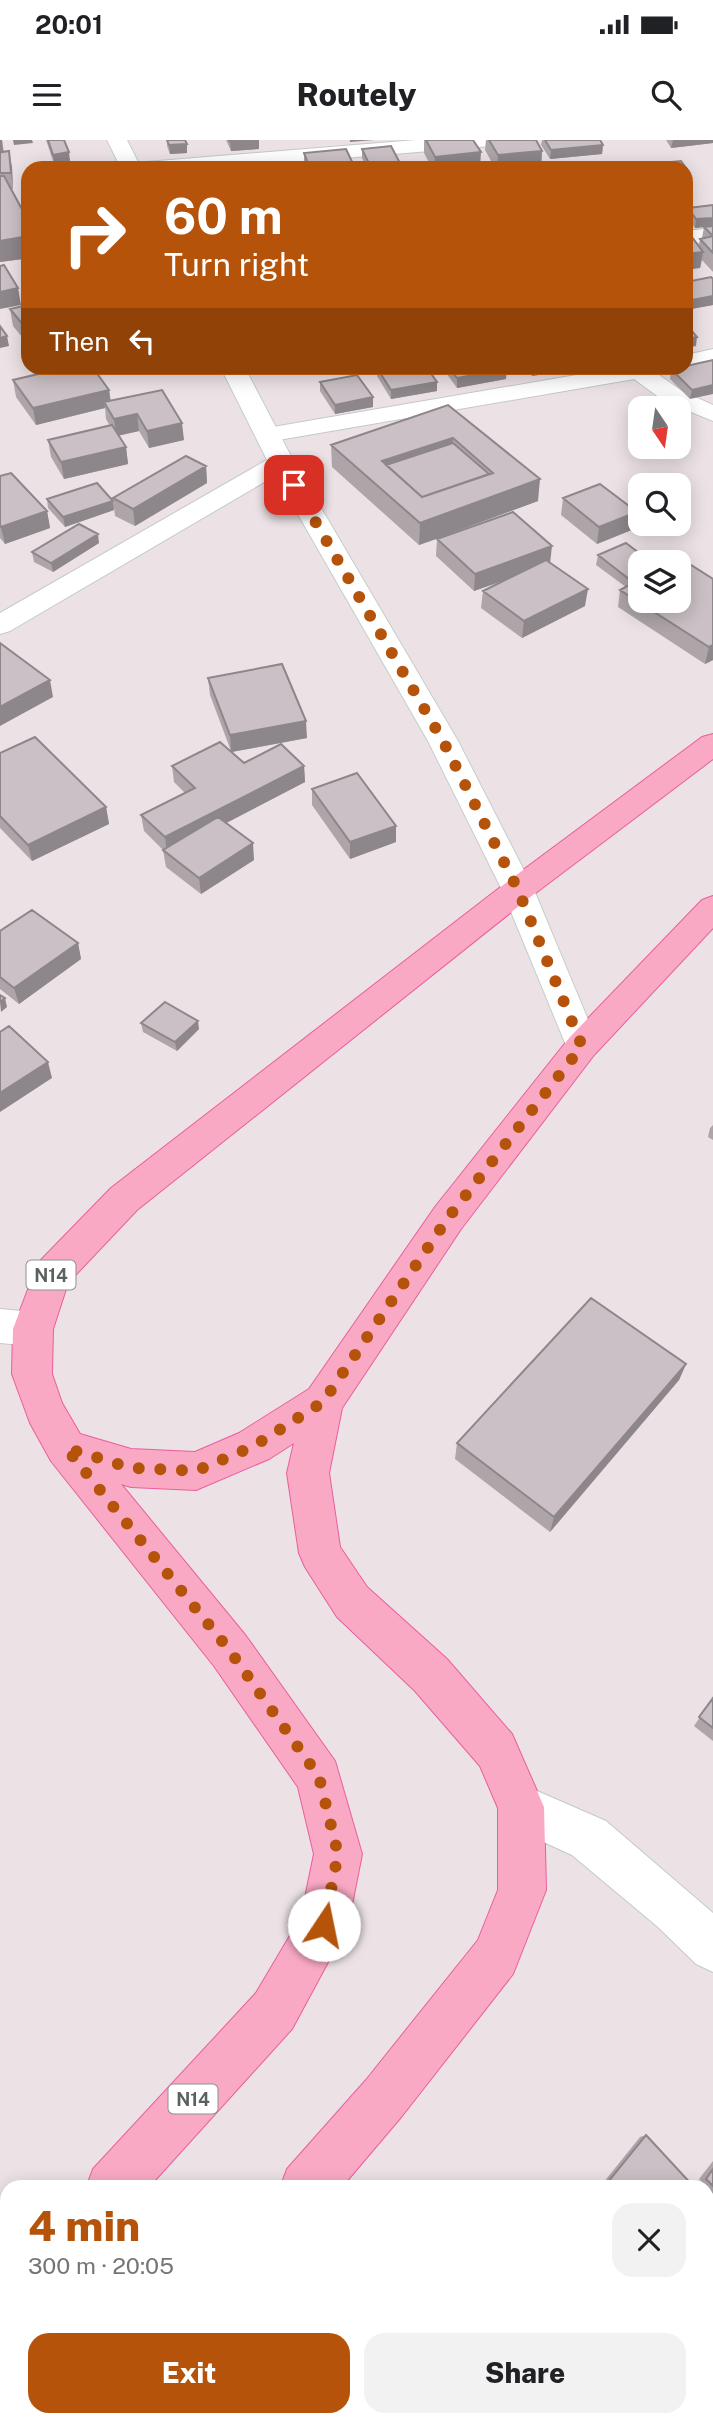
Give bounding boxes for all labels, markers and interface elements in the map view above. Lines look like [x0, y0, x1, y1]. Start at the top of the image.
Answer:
text: 20:01 [35, 9, 103, 40]
icon: menu [28, 76, 66, 114]
text: Routely [297, 76, 416, 113]
icon: search [647, 76, 685, 114]
text: 60 m [164, 187, 283, 245]
icon: right [49, 189, 140, 280]
text: Turn right [164, 246, 309, 283]
icon: left [123, 322, 161, 360]
text: Then [49, 326, 109, 357]
north arrow [628, 396, 691, 458]
map controls [628, 396, 691, 613]
pin [264, 455, 324, 515]
icon: arrive [275, 466, 313, 504]
button: search [628, 473, 691, 536]
button: layers [628, 550, 691, 613]
road number: N14 [26, 1260, 76, 1290]
position arrow [287, 1888, 361, 1962]
road number: N14 [168, 2084, 218, 2113]
text: 4 min [28, 2201, 140, 2250]
button: close [612, 2203, 686, 2277]
text: 300 m · 20:05 [28, 2252, 174, 2279]
button: Exit [28, 2333, 350, 2413]
button: Share [364, 2333, 686, 2413]

